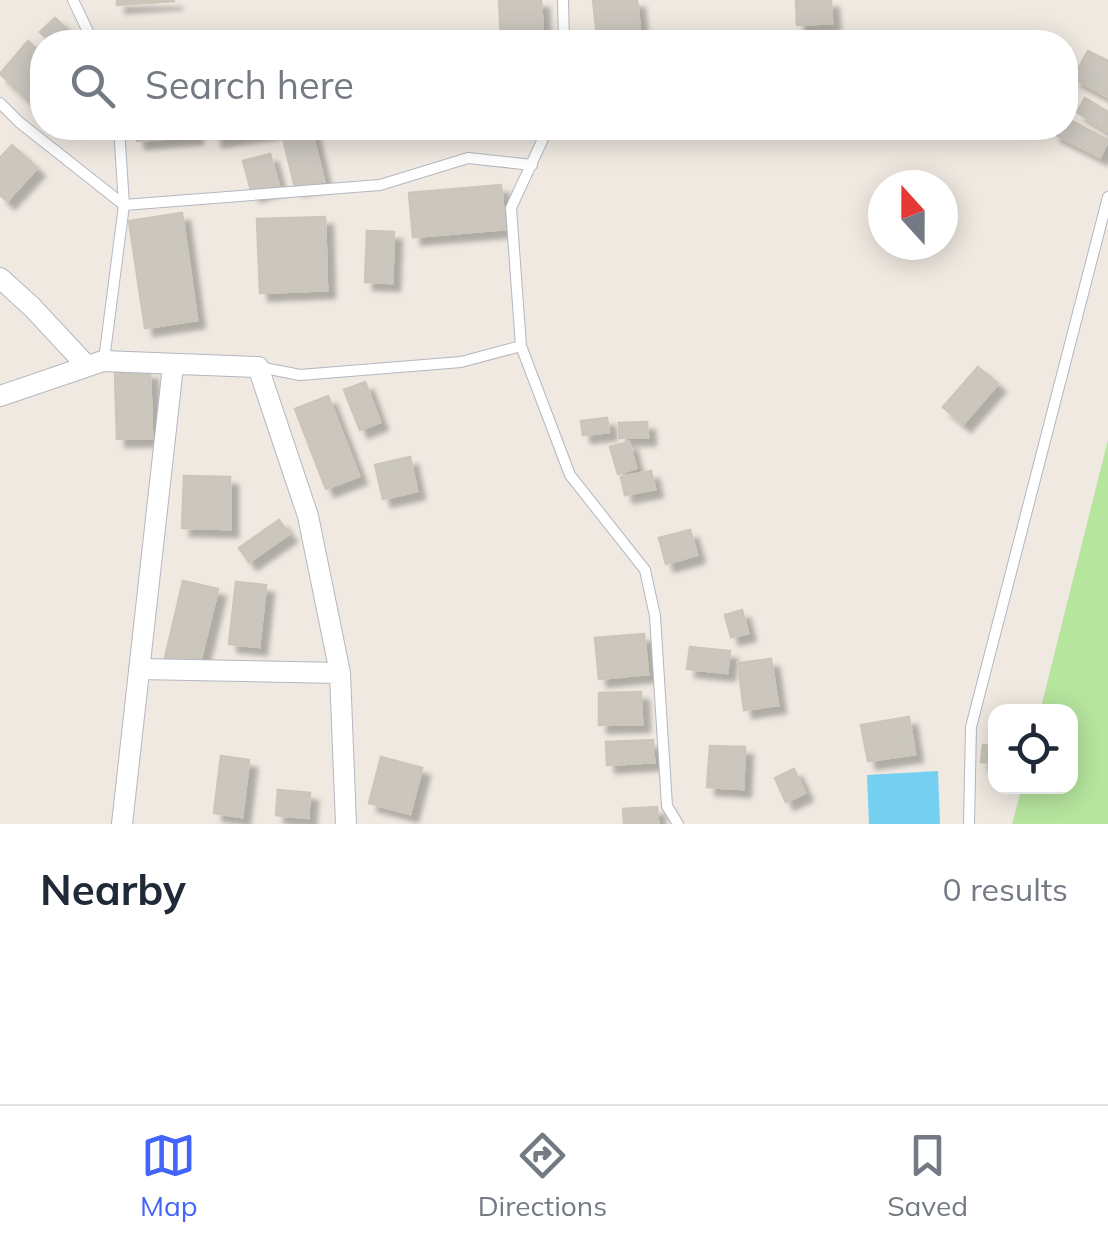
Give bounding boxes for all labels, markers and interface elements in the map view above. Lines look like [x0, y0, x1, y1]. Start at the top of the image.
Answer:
search box [30, 30, 1078, 140]
icon: search [65, 58, 120, 113]
text: Search here [145, 61, 354, 109]
north arrow [868, 170, 958, 260]
map controls [988, 704, 1078, 794]
button: locate [988, 704, 1078, 794]
text: Nearby [40, 863, 186, 916]
text: 0 results [943, 869, 1068, 909]
tab: Map [140, 1128, 198, 1223]
tab: Directions [478, 1128, 607, 1223]
tab: Saved [887, 1128, 968, 1223]

